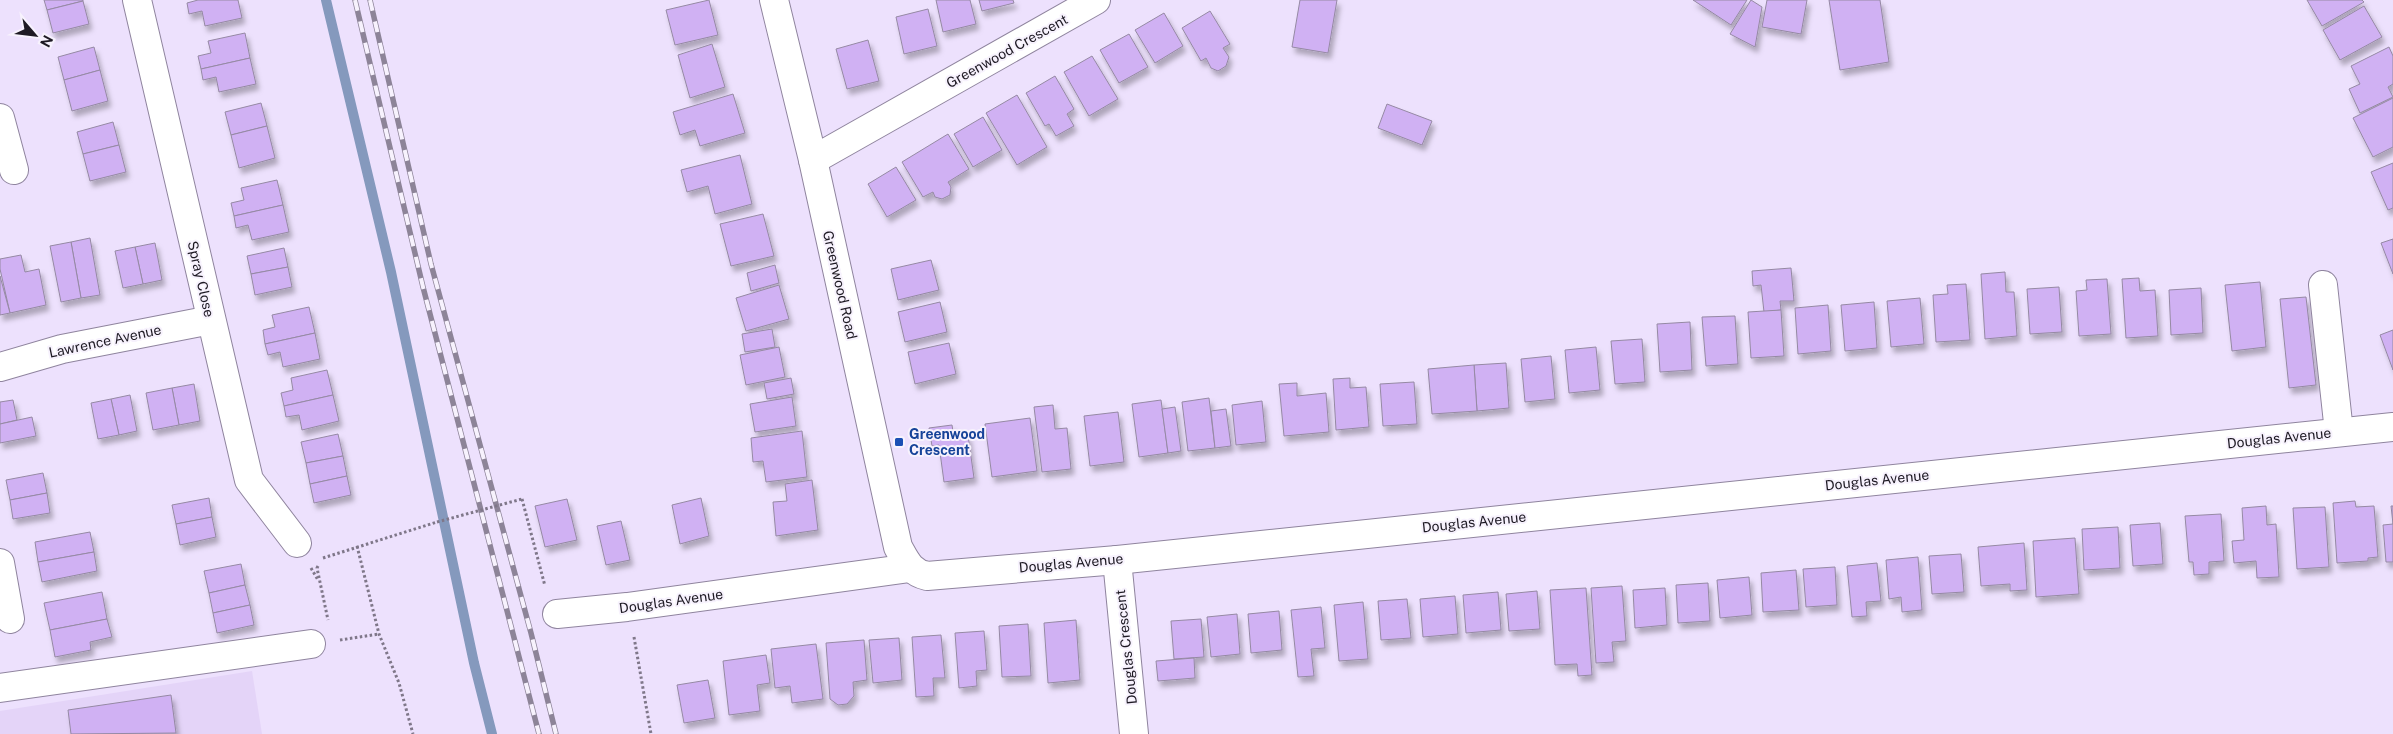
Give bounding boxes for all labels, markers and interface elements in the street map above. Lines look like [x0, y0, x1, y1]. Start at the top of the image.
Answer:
north arrow [10, 10, 60, 60]
street label: Greenwood Crescent [943, 11, 1071, 91]
text: N [37, 33, 56, 50]
street label: Greenwood Road [820, 229, 860, 341]
street label: Spray Close [184, 239, 218, 319]
street label: Lawrence Avenue [47, 321, 163, 361]
street label: Douglas Avenue [2226, 425, 2332, 451]
place label: Greenwood Crescent [909, 426, 985, 458]
marker: Greenwood Crescent [893, 436, 905, 448]
street label: Douglas Avenue [1824, 467, 1930, 493]
street label: Douglas Avenue [1421, 509, 1527, 535]
street label: Douglas Avenue [1018, 550, 1124, 576]
street label: Douglas Avenue [618, 586, 724, 616]
street label: Douglas Crescent [1112, 589, 1140, 705]

